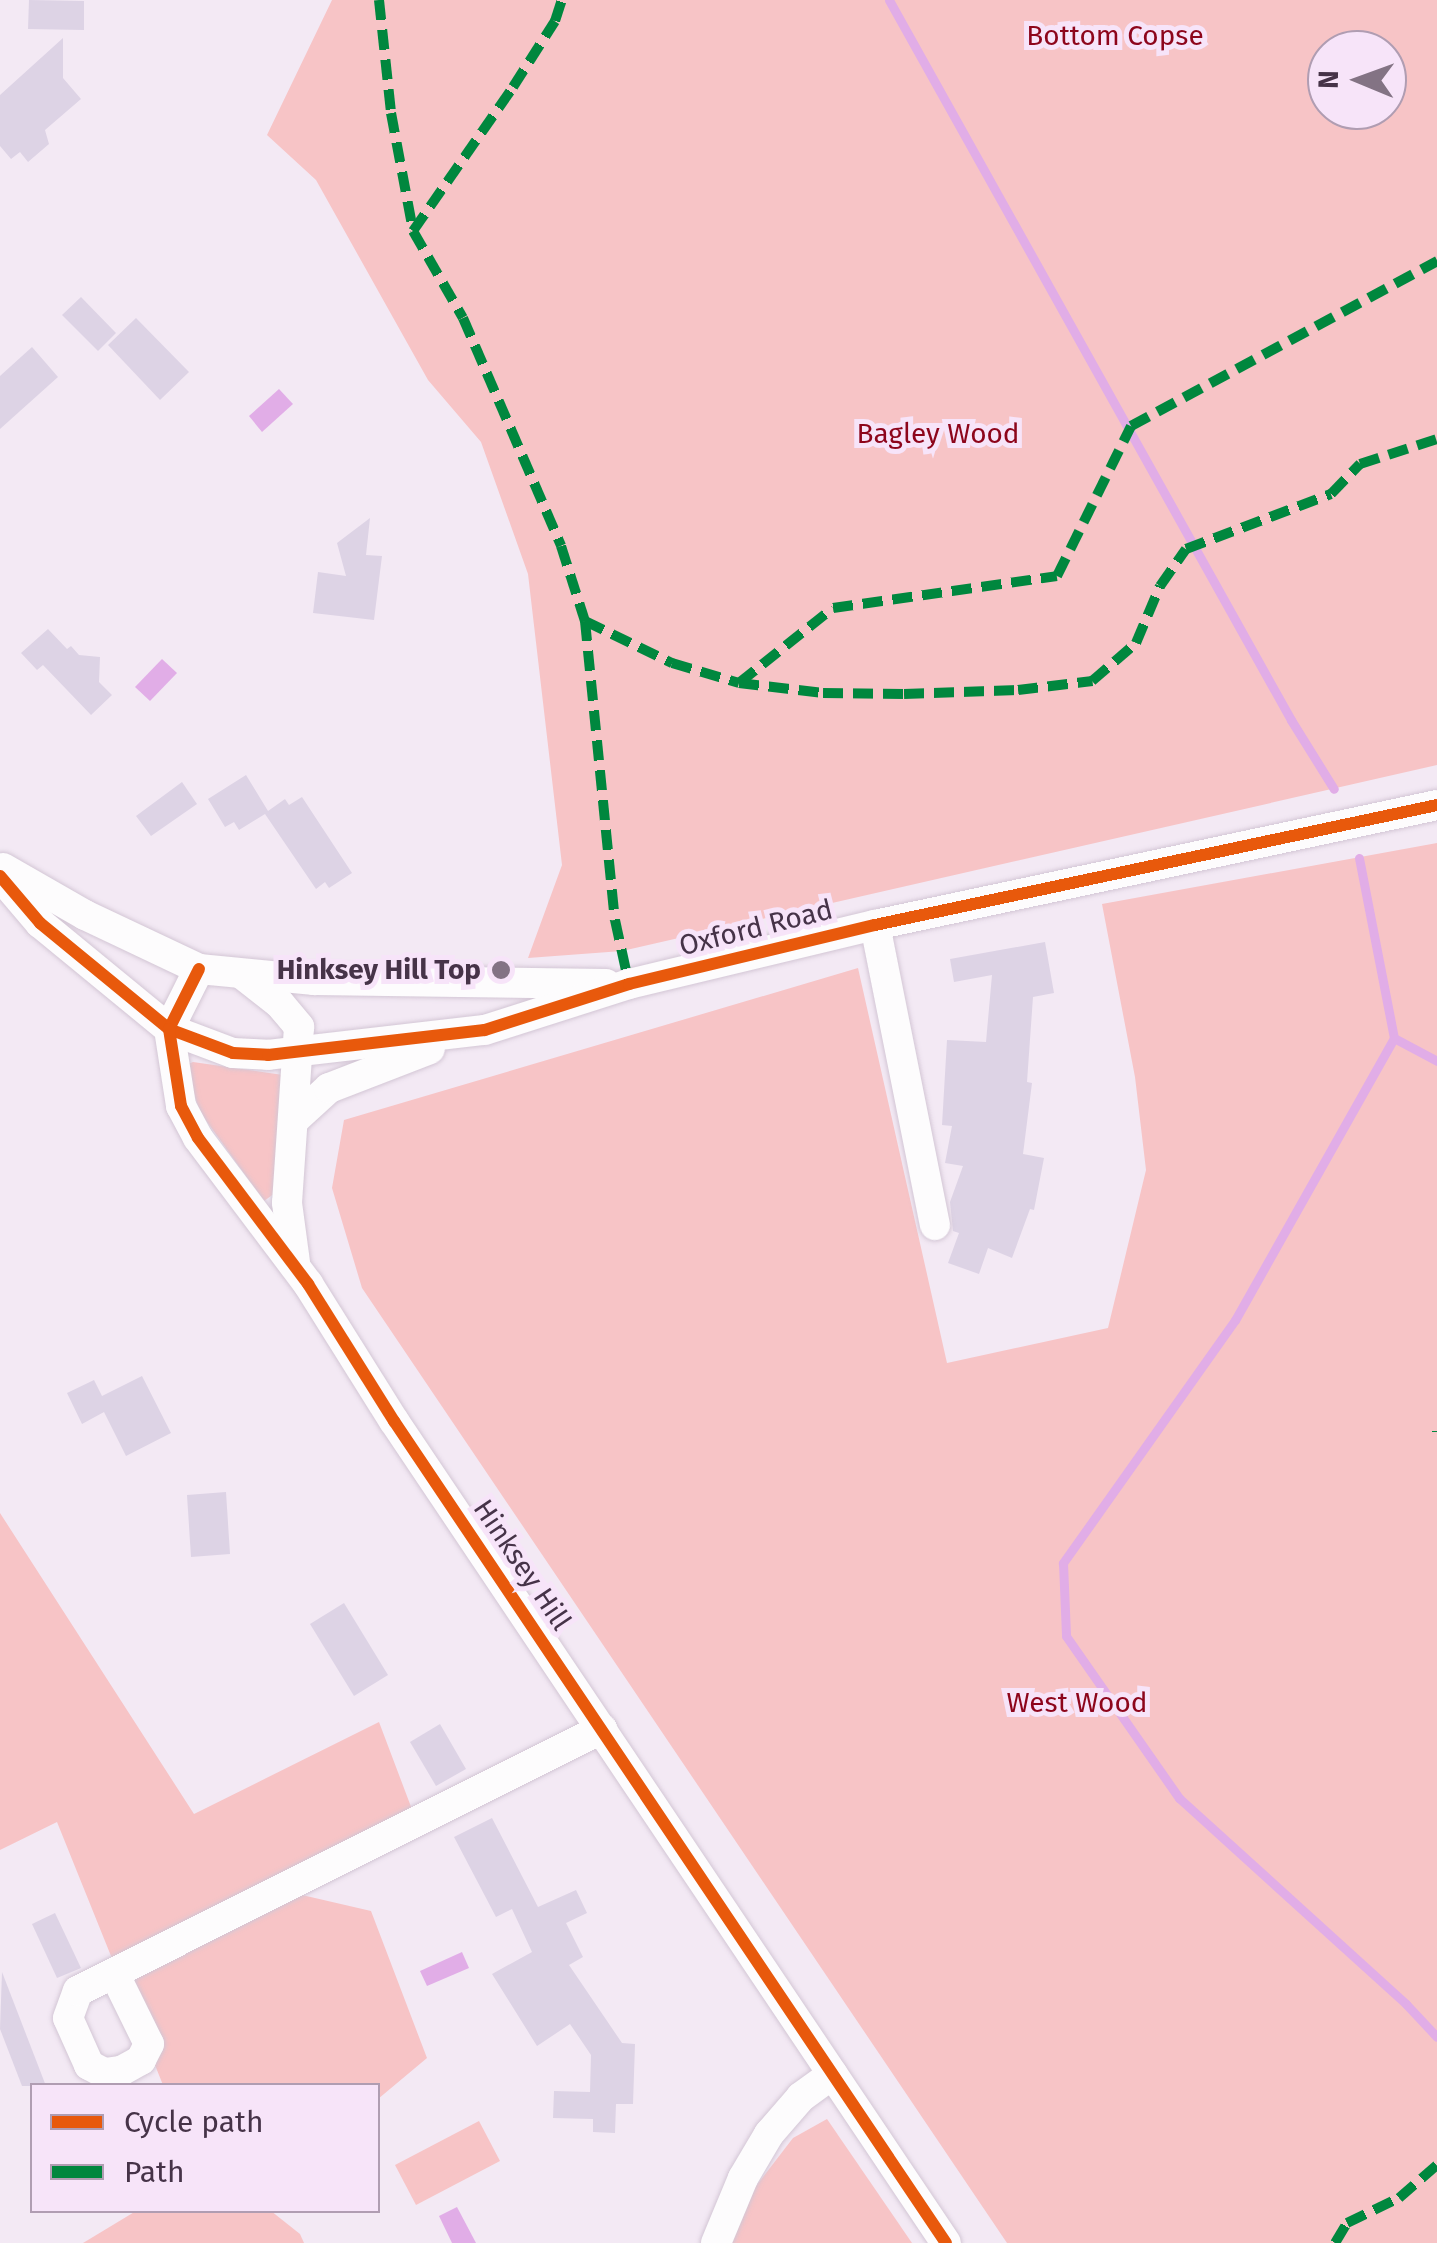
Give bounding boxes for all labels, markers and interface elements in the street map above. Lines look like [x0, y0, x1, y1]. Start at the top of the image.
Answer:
park label: Bottom Copse [1026, 19, 1204, 53]
north arrow [1307, 30, 1407, 130]
text: N [1312, 70, 1345, 89]
park label: Bagley Wood [856, 417, 1020, 451]
street label: Oxford Road [676, 893, 836, 963]
place label: Hinksey Hill Top [277, 953, 481, 987]
marker: Hinksey Hill Top [490, 959, 512, 981]
street label: Hinksey Hill [466, 1493, 578, 1637]
park label: West Wood [1006, 1686, 1148, 1720]
legend [30, 2083, 380, 2213]
text: Cycle path [124, 2104, 263, 2140]
text: Path [124, 2154, 185, 2190]

